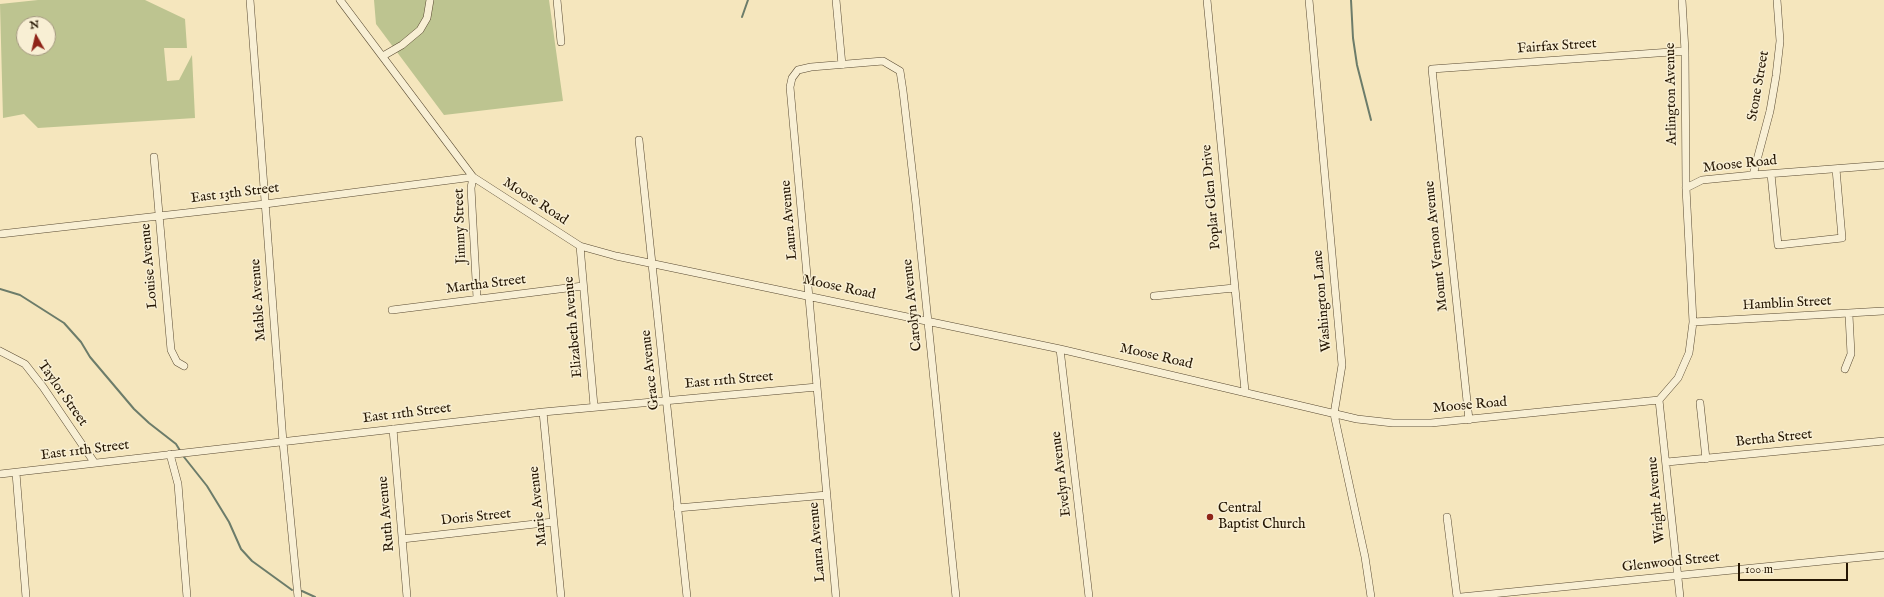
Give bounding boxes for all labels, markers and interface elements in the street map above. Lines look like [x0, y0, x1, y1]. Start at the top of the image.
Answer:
north arrow [16, 16, 56, 56]
text: N [29, 18, 40, 33]
street label: Fairfax Street [1517, 36, 1597, 58]
street label: Arlington Avenue [1663, 42, 1681, 146]
street label: Stone Street [1745, 50, 1773, 122]
street label: Poplar Glen Drive [1199, 144, 1225, 250]
street label: Moose Road [1702, 153, 1778, 177]
street label: Moose Road [499, 175, 571, 229]
street label: Laura Avenue [778, 179, 802, 261]
street label: East 13th Street [190, 180, 280, 208]
street label: Mount Vernon Avenue [1422, 180, 1452, 312]
street label: Jimmy Street [451, 188, 471, 264]
street label: Louise Avenue [138, 223, 162, 309]
street label: Washington Lane [1310, 249, 1336, 353]
street label: Mable Avenue [248, 258, 270, 342]
street label: Carolyn Avenue [900, 258, 926, 352]
street label: Martha Street [445, 272, 527, 298]
street label: Moose Road [801, 272, 877, 304]
street label: Elizabeth Avenue [561, 276, 587, 378]
street label: Hamblin Street [1742, 293, 1832, 315]
street label: Grace Avenue [638, 329, 664, 411]
street label: Moose Road [1118, 340, 1194, 374]
street label: Taylor Street [33, 358, 91, 430]
street label: East 11th Street [684, 369, 774, 393]
street label: Moose Road [1432, 394, 1508, 418]
street label: East 11th Street [362, 400, 452, 428]
street label: Bertha Street [1735, 427, 1813, 451]
street label: Evelyn Avenue [1048, 430, 1076, 518]
street label: East 11th Street [40, 437, 130, 465]
street label: Wright Avenue [1645, 456, 1669, 544]
street label: Marie Avenue [526, 465, 552, 547]
street label: Ruth Avenue [375, 475, 399, 553]
street label: Laura Avenue [806, 501, 830, 583]
place label: Central Baptist Church [1218, 501, 1305, 534]
street label: Doris Street [440, 506, 512, 530]
marker: Central Baptist Church [1205, 512, 1215, 522]
street label: Glenwood Street [1621, 550, 1721, 576]
scale bar [1740, 555, 1850, 581]
text: 100 m [1745, 562, 1773, 577]

